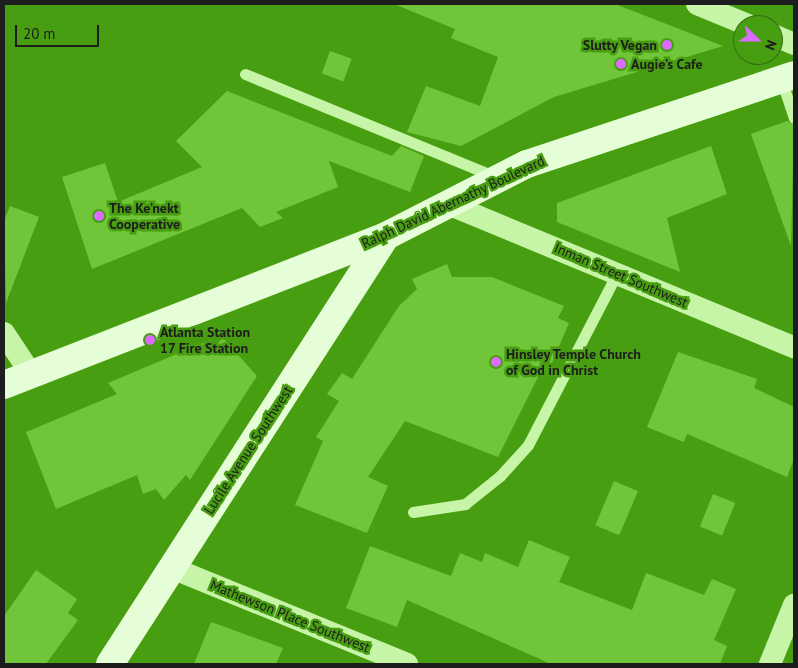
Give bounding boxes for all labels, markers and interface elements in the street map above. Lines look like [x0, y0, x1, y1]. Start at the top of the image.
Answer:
scale bar [18, 15, 101, 47]
north arrow [733, 15, 783, 65]
text: 20 m [23, 24, 56, 43]
place label: Slutty Vegan [582, 37, 657, 53]
text: N [761, 38, 781, 53]
marker: Slutty Vegan [661, 39, 673, 51]
place label: Augie's Cafe [631, 56, 703, 72]
marker: Augie's Cafe [615, 58, 627, 70]
street label: Ralph David Abernathy Boulevard [358, 152, 548, 252]
place label: The Ke'nekt Cooperative [109, 200, 180, 232]
marker: The Ke'nekt Cooperative [93, 210, 105, 222]
street label: Inman Street Southwest [552, 239, 690, 311]
place label: Atlanta Station 17 Fire Station [160, 324, 250, 357]
marker: Atlanta Station 17 Fire Station [144, 334, 156, 346]
place label: Hinsley Temple Church of God in Christ [506, 346, 642, 378]
marker: Hinsley Temple Church of God in Christ [490, 356, 502, 368]
street label: Lucile Avenue Southwest [200, 383, 296, 517]
street label: Mathewson Place Southwest [208, 576, 372, 656]

